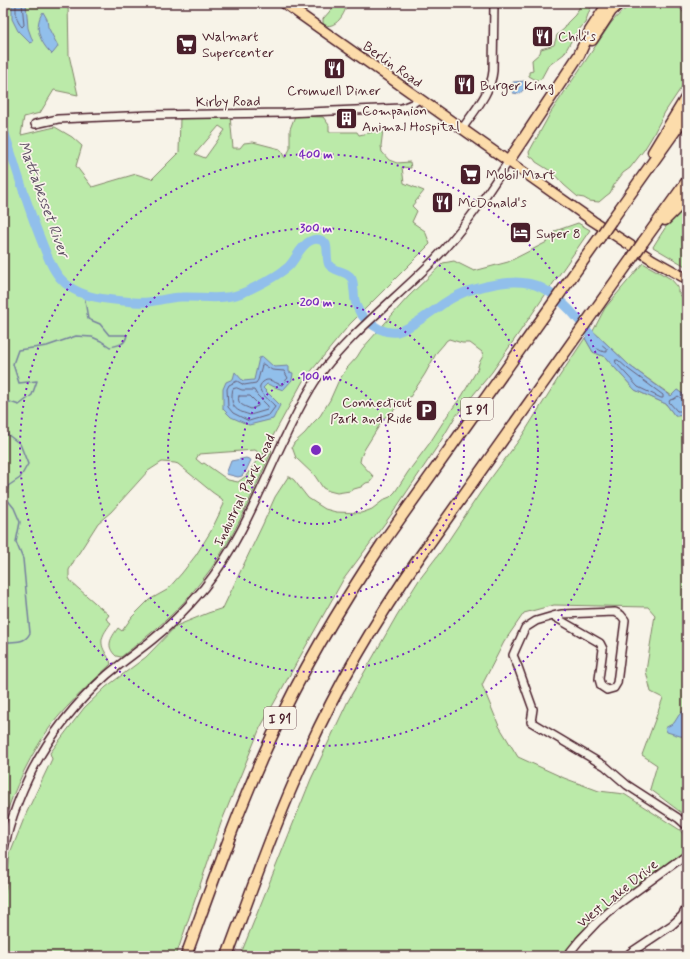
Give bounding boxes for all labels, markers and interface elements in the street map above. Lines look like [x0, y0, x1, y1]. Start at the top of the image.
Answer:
restaurant icon: Chili's [530, 23, 556, 49]
place label: Walmart Supercenter [202, 28, 274, 62]
place label: Chili's [558, 28, 596, 46]
supermarket icon: Walmart Supercenter [174, 31, 200, 57]
street label: Berlin Road [359, 38, 426, 92]
restaurant icon: Cromwell Diner [321, 55, 347, 81]
restaurant icon: Burger King [451, 72, 477, 98]
place label: Burger King [480, 77, 554, 96]
place label: Cromwell Diner [287, 82, 381, 100]
street label: Kirby Road [196, 92, 261, 112]
place label: Companion Animal Hospital [362, 102, 460, 136]
building icon: Companion Animal Hospital [334, 105, 360, 131]
water label: Mattabesset River [13, 138, 74, 262]
text: 400 m [299, 147, 333, 163]
supermarket icon: Mobil Mart [458, 161, 484, 187]
place label: Mobil Mart [486, 166, 556, 184]
restaurant icon: McDonald's [430, 189, 456, 215]
place label: McDonald's [458, 194, 527, 212]
hotel icon: Super 8 [507, 220, 533, 246]
text: 300 m [300, 221, 333, 237]
place label: Super 8 [536, 225, 581, 243]
text: 200 m [300, 295, 333, 311]
text: 100 m [300, 369, 333, 385]
place label: Connecticut Park and Ride [330, 394, 412, 428]
parking icon: Connecticut Park and Ride [414, 397, 440, 423]
road number: I 91 [461, 398, 493, 420]
street label: Industrial Park Road [210, 431, 280, 550]
centre of rings [309, 443, 323, 457]
road number: I 91 [264, 707, 296, 729]
street label: West Lake Drive [574, 856, 662, 932]

